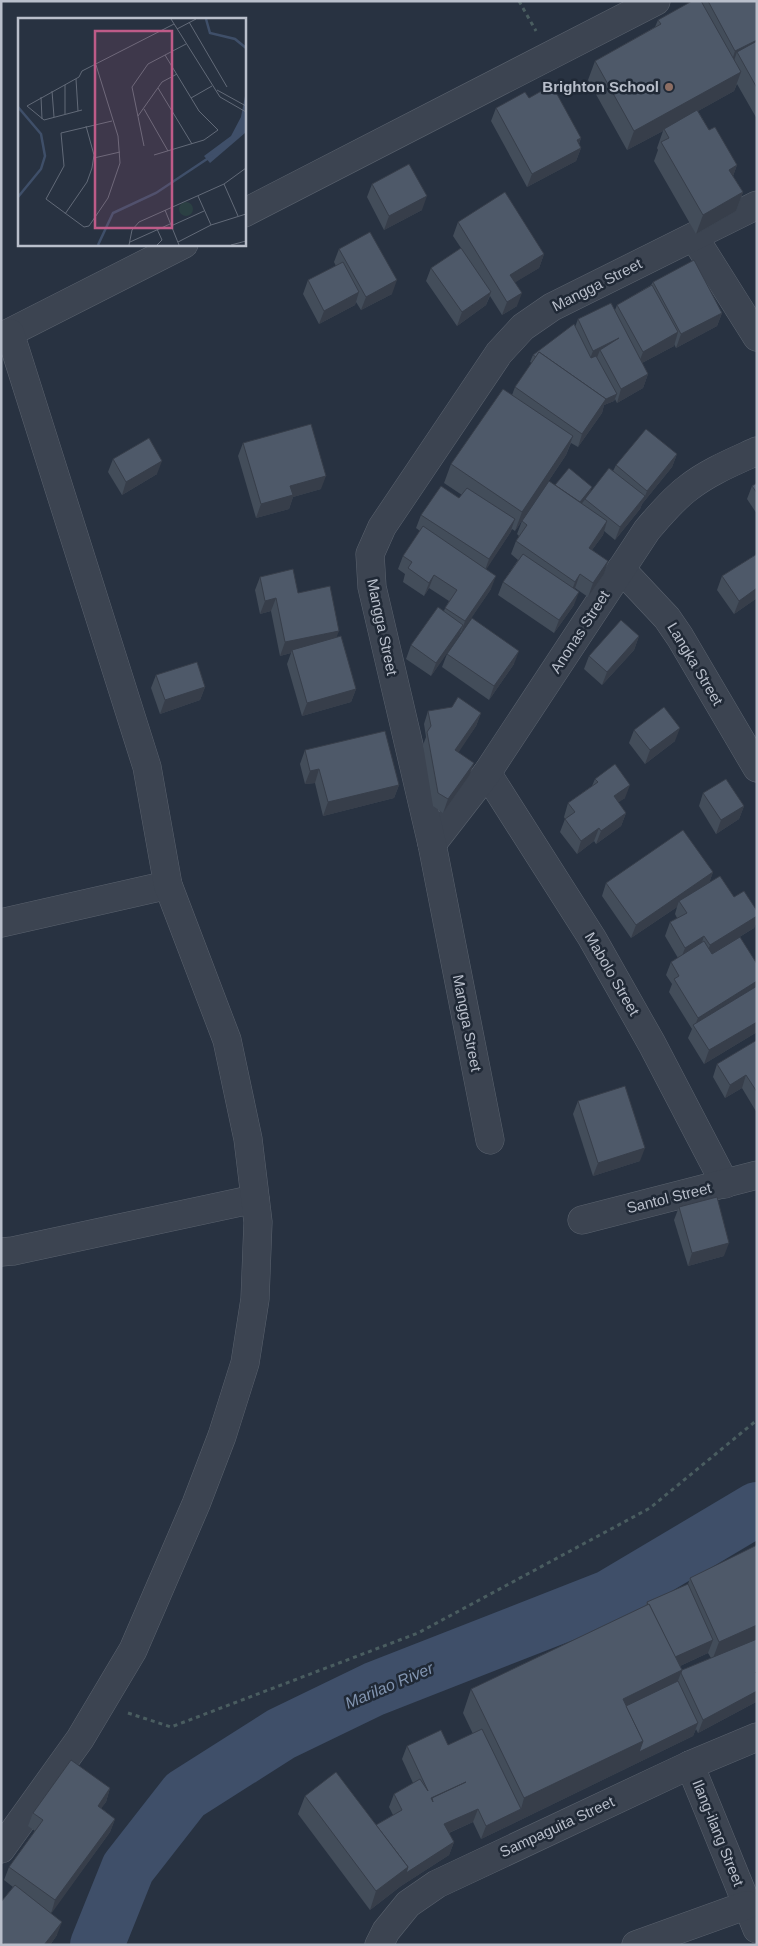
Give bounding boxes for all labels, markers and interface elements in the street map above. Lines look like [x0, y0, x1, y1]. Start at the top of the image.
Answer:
inset map [18, 18, 245, 245]
place label: Brighton School [542, 78, 659, 95]
marker: Brighton School [663, 81, 675, 93]
street label: Mangga Street [549, 254, 645, 314]
street label: Mangga Street [364, 577, 401, 678]
street label: Anonas Street [547, 587, 613, 676]
street label: Langka Street [664, 619, 727, 709]
street label: Mabolo Street [582, 929, 644, 1019]
street label: Mangga Street [450, 973, 485, 1074]
street label: Santol Street [625, 1179, 714, 1216]
water label: Marilao River [342, 1659, 437, 1712]
street label: Ilang-ilang Street [689, 1777, 748, 1889]
street label: Sampaguita Street [497, 1792, 617, 1861]

